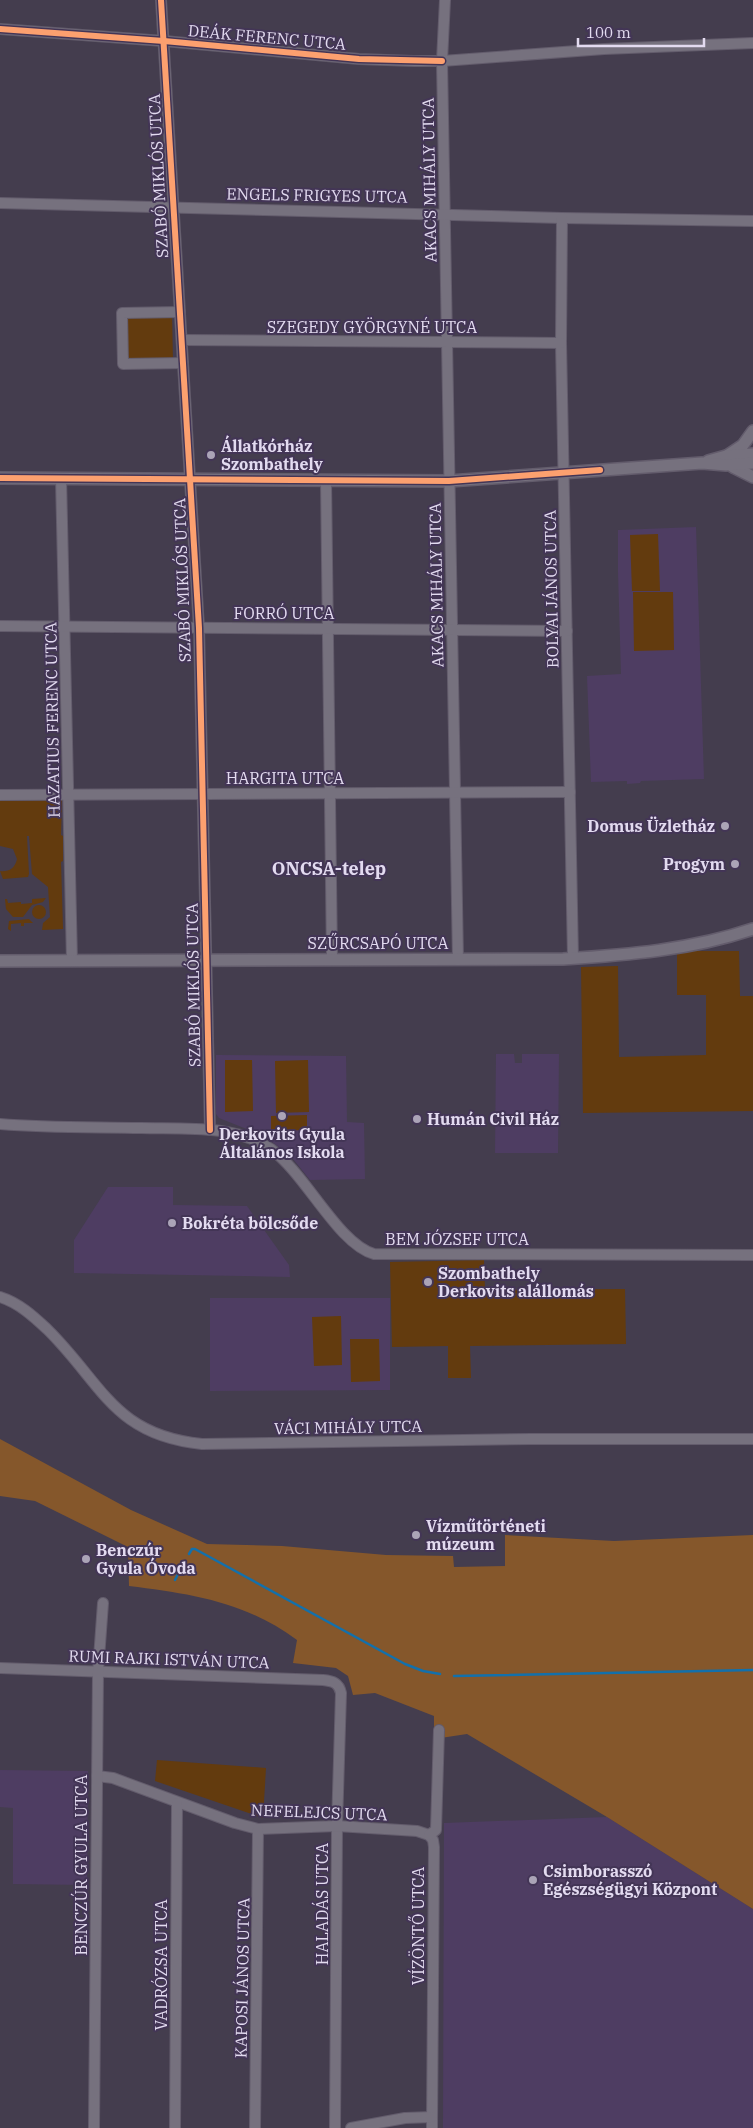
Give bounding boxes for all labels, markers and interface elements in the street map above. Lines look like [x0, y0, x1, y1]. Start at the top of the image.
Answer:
scale bar [578, 15, 704, 47]
street label: DEÁK FERENC UTCA [187, 19, 347, 54]
text: 100 m [586, 23, 631, 42]
street label: SZABÓ MIKLÓS UTCA [143, 93, 172, 259]
street label: AKACS MIHÁLY UTCA [417, 97, 440, 263]
street label: ENGELS FRIGYES UTCA [226, 183, 408, 207]
street label: SZEGEDY GYÖRGYNÉ UTCA [267, 316, 477, 337]
place label: Állatkórház Szombathely [221, 435, 324, 474]
marker: Állatkórház Szombathely [205, 449, 217, 461]
street label: SZABÓ MIKLÓS UTCA [168, 498, 195, 662]
street label: AKACS MIHÁLY UTCA [424, 502, 447, 668]
street label: BOLYAI JÁNOS UTCA [539, 510, 562, 668]
street label: FORRÓ UTCA [234, 602, 334, 623]
street label: HAZATIUS FERENC UTCA [40, 622, 64, 818]
street label: HARGITA UTCA [226, 768, 344, 788]
place label: Domus Üzletház [587, 816, 715, 836]
marker: Domus Üzletház [719, 820, 731, 832]
place label: Progym [663, 854, 725, 874]
district label: ONCSA-telep [272, 857, 386, 880]
marker: Progym [729, 858, 741, 870]
street label: SZABÓ MIKLÓS UTCA [181, 903, 204, 1067]
street label: SZŰRCSAPÓ UTCA [308, 932, 448, 953]
place label: Humán Civil Ház [427, 1109, 559, 1129]
marker: Derkovits Gyula Általános Iskola [276, 1110, 288, 1122]
marker: Humán Civil Ház [411, 1113, 423, 1125]
place label: Derkovits Gyula Általános Iskola [219, 1124, 345, 1162]
place label: Bokréta bölcsőde [182, 1213, 318, 1233]
marker: Bokréta bölcsőde [166, 1217, 178, 1229]
street label: BEM JÓZSEF UTCA [385, 1228, 529, 1249]
place label: Szombathely Derkovits alállomás [438, 1263, 594, 1301]
marker: Szombathely Derkovits alállomás [422, 1276, 434, 1288]
street label: VÁCI MIHÁLY UTCA [274, 1415, 422, 1438]
place label: Vízműtörténeti múzeum [426, 1516, 546, 1554]
marker: Vízműtörténeti múzeum [410, 1529, 422, 1541]
place label: Benczúr Gyula Óvoda [96, 1540, 196, 1578]
marker: Benczúr Gyula Óvoda [80, 1553, 92, 1565]
street label: RUMI RAJKI ISTVÁN UTCA [68, 1644, 270, 1673]
street label: BENCZÚR GYULA UTCA [70, 1775, 91, 1955]
street label: NEFELEJCS UTCA [250, 1800, 388, 1824]
street label: HALADÁS UTCA [311, 1843, 332, 1965]
place label: Csimborasszó Egészségügyi Központ [543, 1861, 717, 1899]
street label: VÍZÖNTŐ UTCA [407, 1867, 428, 1985]
marker: Csimborasszó Egészségügyi Központ [527, 1874, 539, 1886]
street label: KAPOSI JÁNOS UTCA [230, 1898, 253, 2058]
street label: VADRÓZSA UTCA [150, 1899, 171, 2031]

